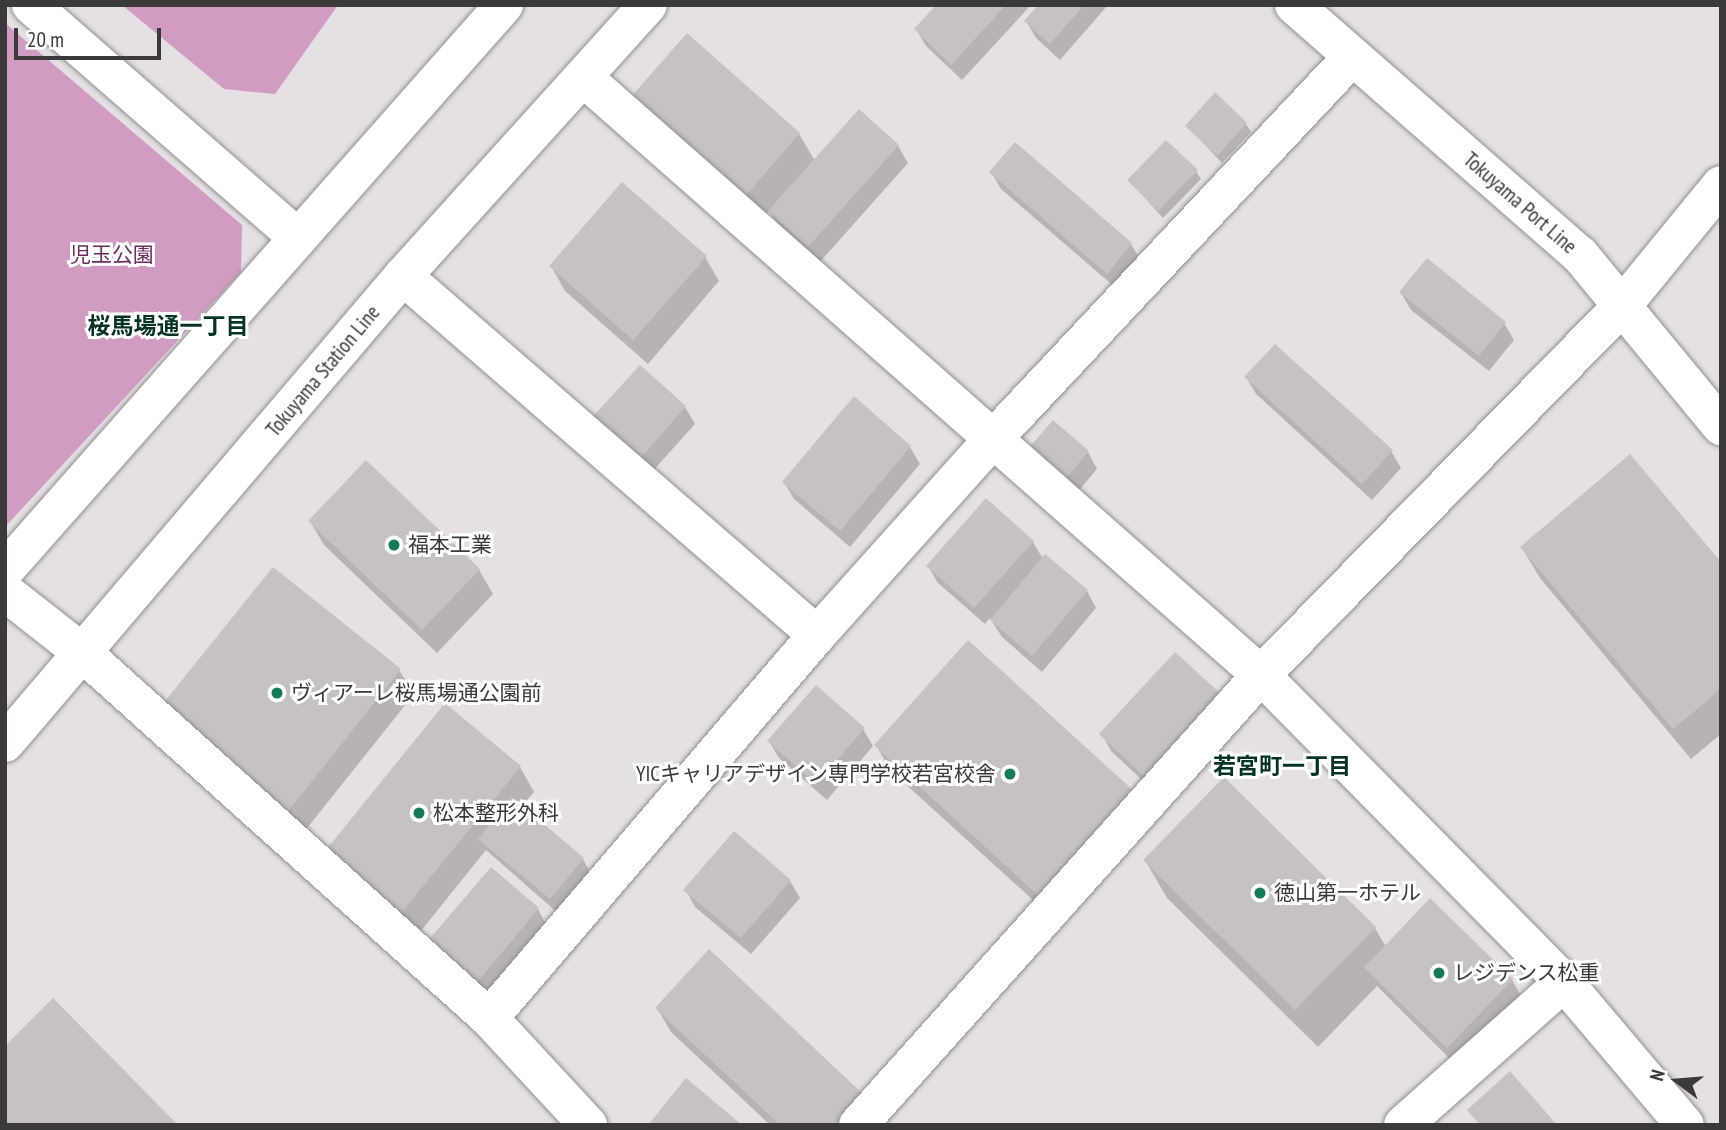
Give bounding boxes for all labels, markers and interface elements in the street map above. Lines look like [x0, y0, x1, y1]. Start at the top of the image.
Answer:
scale bar [18, 14, 164, 58]
text: 20 m [27, 26, 64, 53]
street label: Tokuyama Port Line [1458, 147, 1582, 259]
park label: 児玉公園 [70, 242, 154, 268]
street label: Tokuyama Station Line [261, 300, 385, 442]
district label: 桜馬場通一丁目 [88, 312, 248, 340]
place label: 福本工業 [408, 532, 492, 558]
marker: 福本工業 [386, 537, 402, 553]
place label: ヴィアーレ桜馬場通公園前 [291, 680, 542, 706]
marker: ヴィアーレ桜馬場通公園前 [269, 685, 285, 701]
district label: 若宮町一丁目 [1213, 752, 1351, 780]
place label: YICキャリアデザイン専門学校若宮校舎 [636, 761, 996, 787]
marker: YICキャリアデザイン専門学校若宮校舎 [1002, 766, 1018, 782]
place label: 松本整形外科 [433, 800, 559, 826]
marker: 松本整形外科 [411, 805, 427, 821]
place label: 徳山第一ホテル [1274, 880, 1421, 906]
marker: 徳山第一ホテル [1252, 885, 1268, 901]
place label: レジデンス松重 [1453, 960, 1600, 986]
marker: レジデンス松重 [1431, 965, 1447, 981]
north arrow [1642, 1046, 1712, 1116]
text: N [1644, 1067, 1670, 1083]

